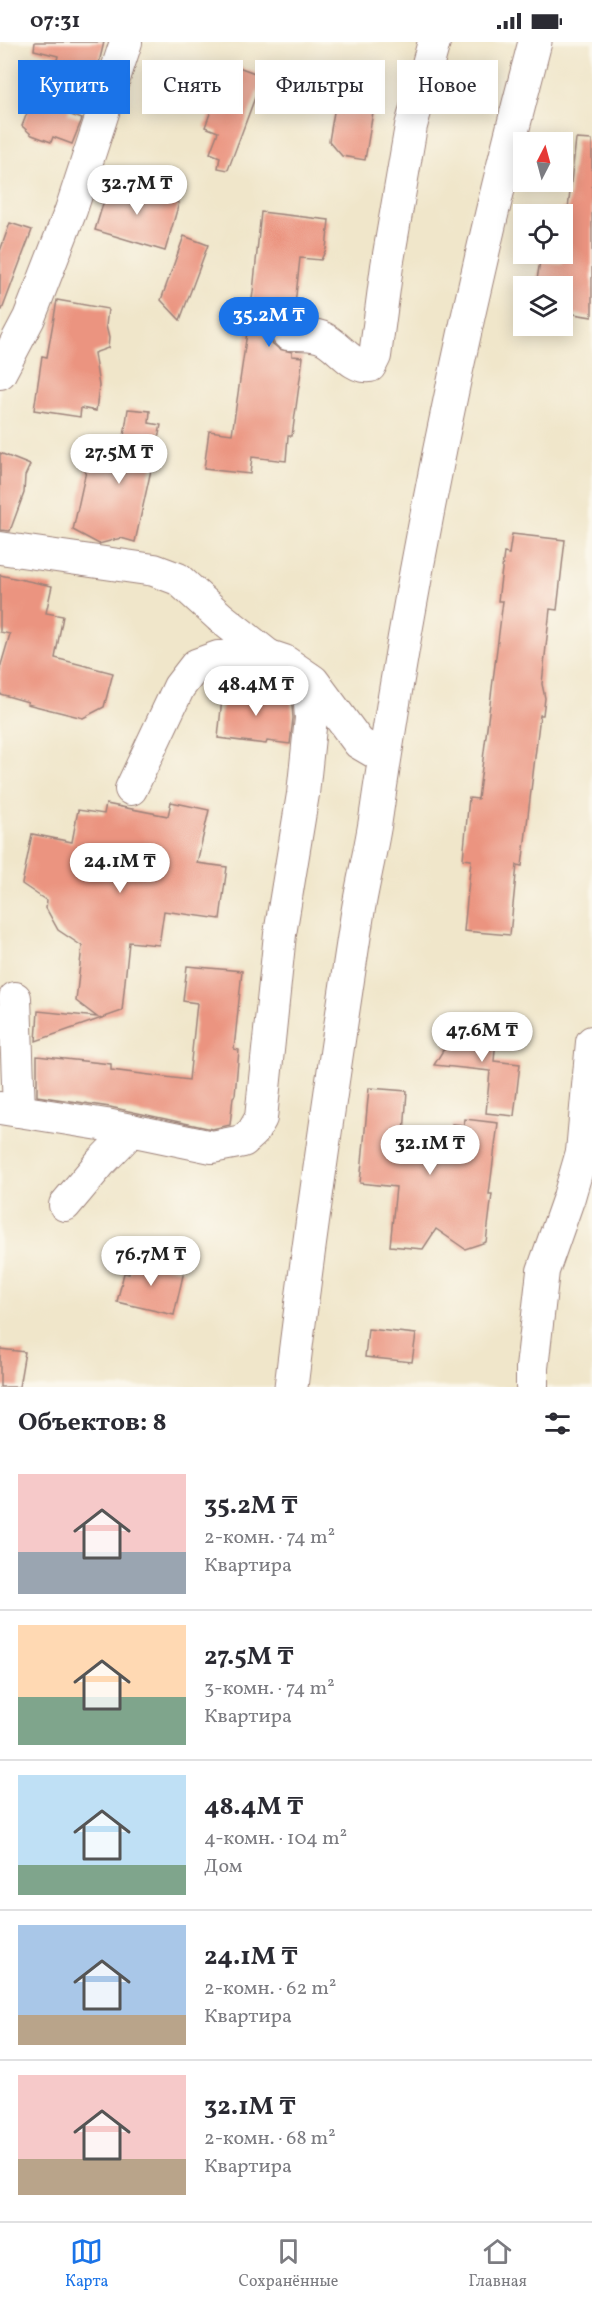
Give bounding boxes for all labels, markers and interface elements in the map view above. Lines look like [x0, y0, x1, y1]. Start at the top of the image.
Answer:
text: 07:31 [30, 6, 80, 37]
chip: Купить [18, 60, 130, 114]
chip: Снять [142, 60, 243, 114]
chip: Фильтры [255, 60, 385, 114]
chip: Новое [397, 60, 498, 114]
north arrow [513, 132, 573, 192]
map controls [513, 132, 573, 336]
pin: 32.7M ₸ [82, 165, 192, 216]
text: 32.7M ₸ [101, 170, 173, 198]
button: locate [513, 204, 573, 264]
button: layers [513, 276, 573, 336]
pin: 35.2M ₸ [214, 297, 324, 348]
text: 35.2M ₸ [233, 302, 305, 330]
pin: 27.5M ₸ [64, 434, 174, 485]
text: 27.5M ₸ [84, 439, 154, 467]
pin: 48.4M ₸ [201, 666, 311, 717]
text: 48.4M ₸ [218, 671, 294, 699]
pin: 24.1M ₸ [65, 843, 175, 894]
text: 24.1M ₸ [84, 848, 156, 876]
pin: 47.6M ₸ [427, 1012, 537, 1063]
text: 47.6M ₸ [446, 1017, 518, 1045]
pin: 32.1M ₸ [375, 1125, 485, 1176]
text: 32.1M ₸ [395, 1130, 465, 1158]
pin: 76.7M ₸ [96, 1236, 206, 1287]
text: 76.7M ₸ [115, 1241, 187, 1269]
text: Объектов: 8 [18, 1405, 167, 1441]
icon: filters [541, 1407, 574, 1440]
text: 35.2M ₸ [204, 1488, 298, 1524]
icon: home [66, 1498, 138, 1570]
text: 2-комн. · 74 m² [204, 1524, 335, 1552]
text: Квартира [204, 1552, 292, 1580]
text: 27.5M ₸ [204, 1639, 294, 1675]
icon: home [66, 1649, 138, 1721]
text: 3-комн. · 74 m² [204, 1675, 335, 1703]
text: Квартира [204, 1703, 292, 1731]
text: 48.4M ₸ [204, 1789, 304, 1825]
icon: home [66, 1799, 138, 1871]
text: 4-комн. · 104 m² [204, 1825, 347, 1853]
text: Дом [204, 1853, 243, 1881]
text: 24.1M ₸ [204, 1939, 298, 1975]
icon: home [66, 1949, 138, 2021]
text: 2-комн. · 62 m² [204, 1975, 336, 2003]
text: Квартира [204, 2003, 292, 2031]
text: 32.1M ₸ [204, 2089, 296, 2125]
icon: home [66, 2099, 138, 2171]
text: 2-комн. · 68 m² [204, 2125, 336, 2153]
text: Квартира [204, 2153, 292, 2181]
tab: Карта [65, 2235, 108, 2293]
tab: Сохранённые [239, 2235, 338, 2293]
tab: Главная [468, 2235, 527, 2293]

